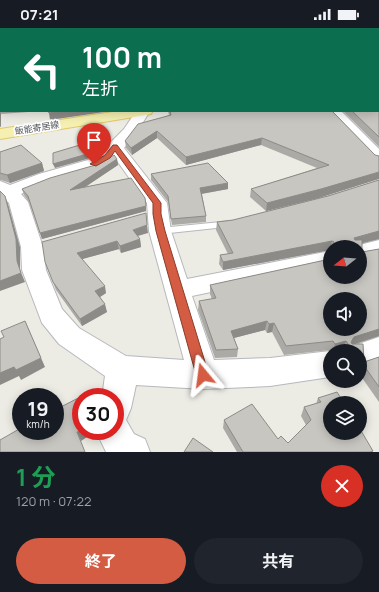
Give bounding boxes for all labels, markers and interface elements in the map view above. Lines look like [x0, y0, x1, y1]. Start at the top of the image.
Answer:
text: 07:21 [20, 4, 59, 25]
text: 100 m [82, 38, 162, 76]
icon: left [16, 44, 68, 96]
text: 左折 [82, 76, 118, 100]
street label: 飯能寄居線 [14, 117, 61, 137]
pin [77, 123, 111, 164]
icon: arrive [83, 129, 105, 151]
north arrow [323, 240, 367, 284]
map controls [323, 240, 367, 440]
button: sound [323, 292, 367, 336]
button: search [323, 344, 367, 388]
position arrow [182, 354, 224, 396]
speed limit sign: 30 [72, 388, 124, 440]
text: 19 [27, 395, 49, 422]
button: layers [323, 396, 367, 440]
text: km/h [26, 417, 50, 431]
text: 1 分 [16, 460, 55, 493]
button: close [321, 465, 363, 507]
text: 120 m · 07:22 [16, 492, 91, 510]
button: 終了 [16, 538, 186, 584]
button: 共有 [194, 538, 363, 584]

